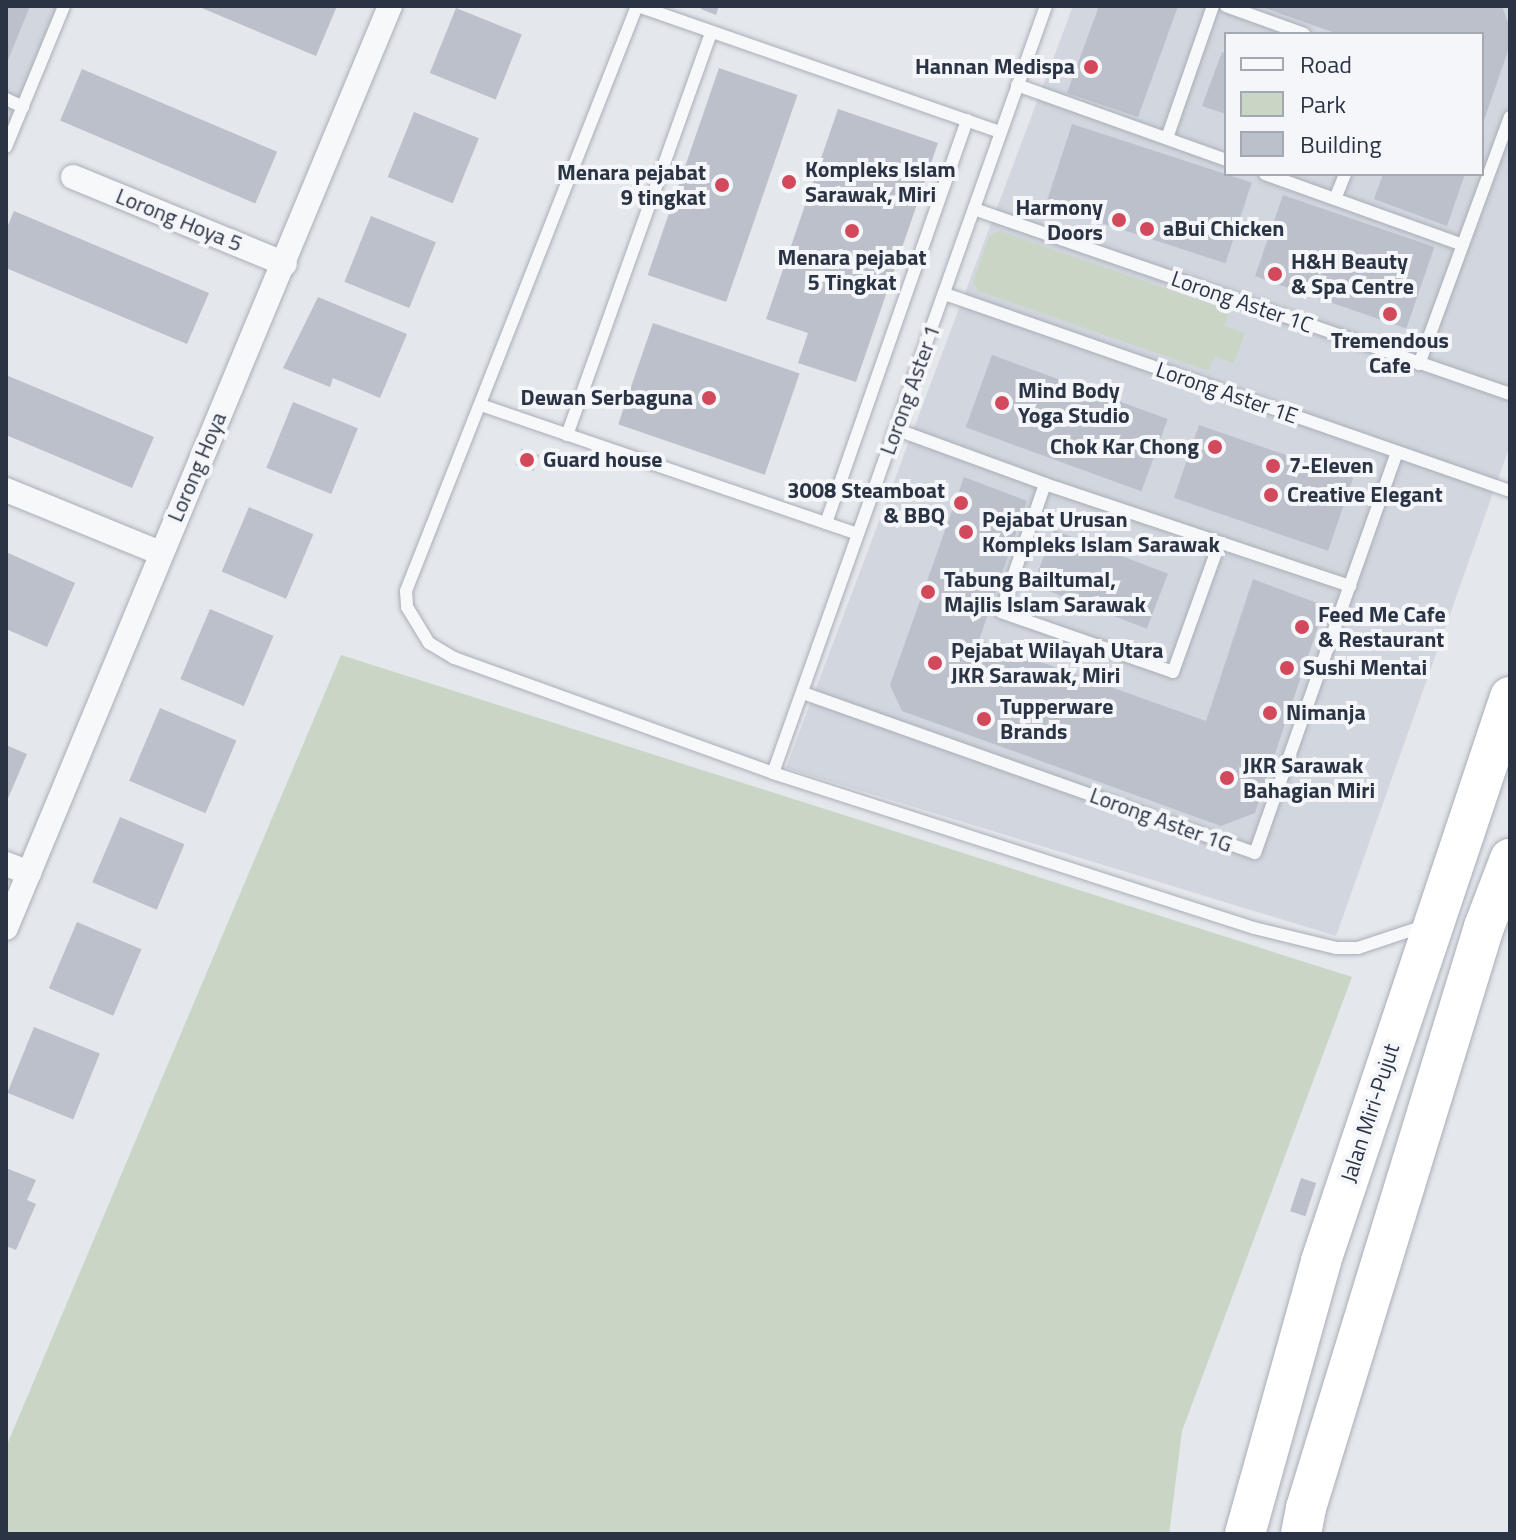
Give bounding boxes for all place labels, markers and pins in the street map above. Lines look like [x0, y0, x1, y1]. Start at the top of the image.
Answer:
place label: Hannan Medispa [915, 54, 1075, 80]
marker: Hannan Medispa [1082, 58, 1100, 76]
place label: Kompleks Islam Sarawak, Miri [805, 156, 956, 208]
place label: Menara pejabat 9 tingkat [557, 159, 706, 210]
marker: Kompleks Islam Sarawak, Miri [780, 173, 798, 191]
marker: Menara pejabat 9 tingkat [713, 176, 731, 194]
place label: Harmony Doors [1015, 194, 1103, 246]
marker: Harmony Doors [1110, 211, 1128, 229]
place label: aBui Chicken [1163, 216, 1284, 242]
marker: aBui Chicken [1138, 220, 1156, 238]
marker: Menara pejabat 5 Tingkat [843, 222, 861, 240]
place label: Menara pejabat 5 Tingkat [778, 244, 926, 296]
place label: H&H Beauty & Spa Centre [1291, 248, 1414, 300]
marker: H&H Beauty & Spa Centre [1266, 265, 1284, 283]
marker: Tremendous Cafe [1381, 305, 1399, 323]
place label: Tremendous Cafe [1331, 327, 1449, 378]
place label: Mind Body Yoga Studio [1018, 377, 1130, 428]
place label: Dewan Serbaguna [521, 385, 693, 411]
marker: Dewan Serbaguna [700, 389, 718, 407]
marker: Mind Body Yoga Studio [993, 394, 1011, 412]
place label: Chok Kar Chong [1050, 434, 1199, 460]
marker: Chok Kar Chong [1206, 438, 1224, 456]
place label: Guard house [543, 447, 663, 473]
marker: Guard house [518, 451, 536, 469]
place label: 7-Eleven [1289, 453, 1374, 479]
marker: 7-Eleven [1264, 457, 1282, 475]
place label: 3008 Steamboat & BBQ [787, 477, 945, 528]
place label: Creative Elegant [1287, 482, 1443, 508]
marker: Creative Elegant [1262, 486, 1280, 504]
marker: 3008 Steamboat & BBQ [952, 494, 970, 512]
place label: Pejabat Urusan Kompleks Islam Sarawak [982, 506, 1220, 558]
marker: Pejabat Urusan Kompleks Islam Sarawak [957, 523, 975, 541]
place label: Tabung Bailtumal, Majlis Islam Sarawak [944, 566, 1146, 618]
marker: Tabung Bailtumal, Majlis Islam Sarawak [919, 583, 937, 601]
place label: Feed Me Cafe & Restaurant [1318, 601, 1446, 652]
marker: Feed Me Cafe & Restaurant [1293, 618, 1311, 636]
place label: Pejabat Wilayah Utara JKR Sarawak, Miri [951, 637, 1163, 688]
marker: Pejabat Wilayah Utara JKR Sarawak, Miri [926, 654, 944, 672]
place label: Sushi Mentai [1303, 655, 1427, 681]
marker: Sushi Mentai [1278, 659, 1296, 677]
place label: Tupperware Brands [1000, 693, 1114, 744]
place label: Nimanja [1286, 700, 1366, 726]
marker: Nimanja [1261, 704, 1279, 722]
marker: Tupperware Brands [975, 710, 993, 728]
place label: JKR Sarawak Bahagian Miri [1243, 752, 1375, 804]
marker: JKR Sarawak Bahagian Miri [1218, 769, 1236, 787]

